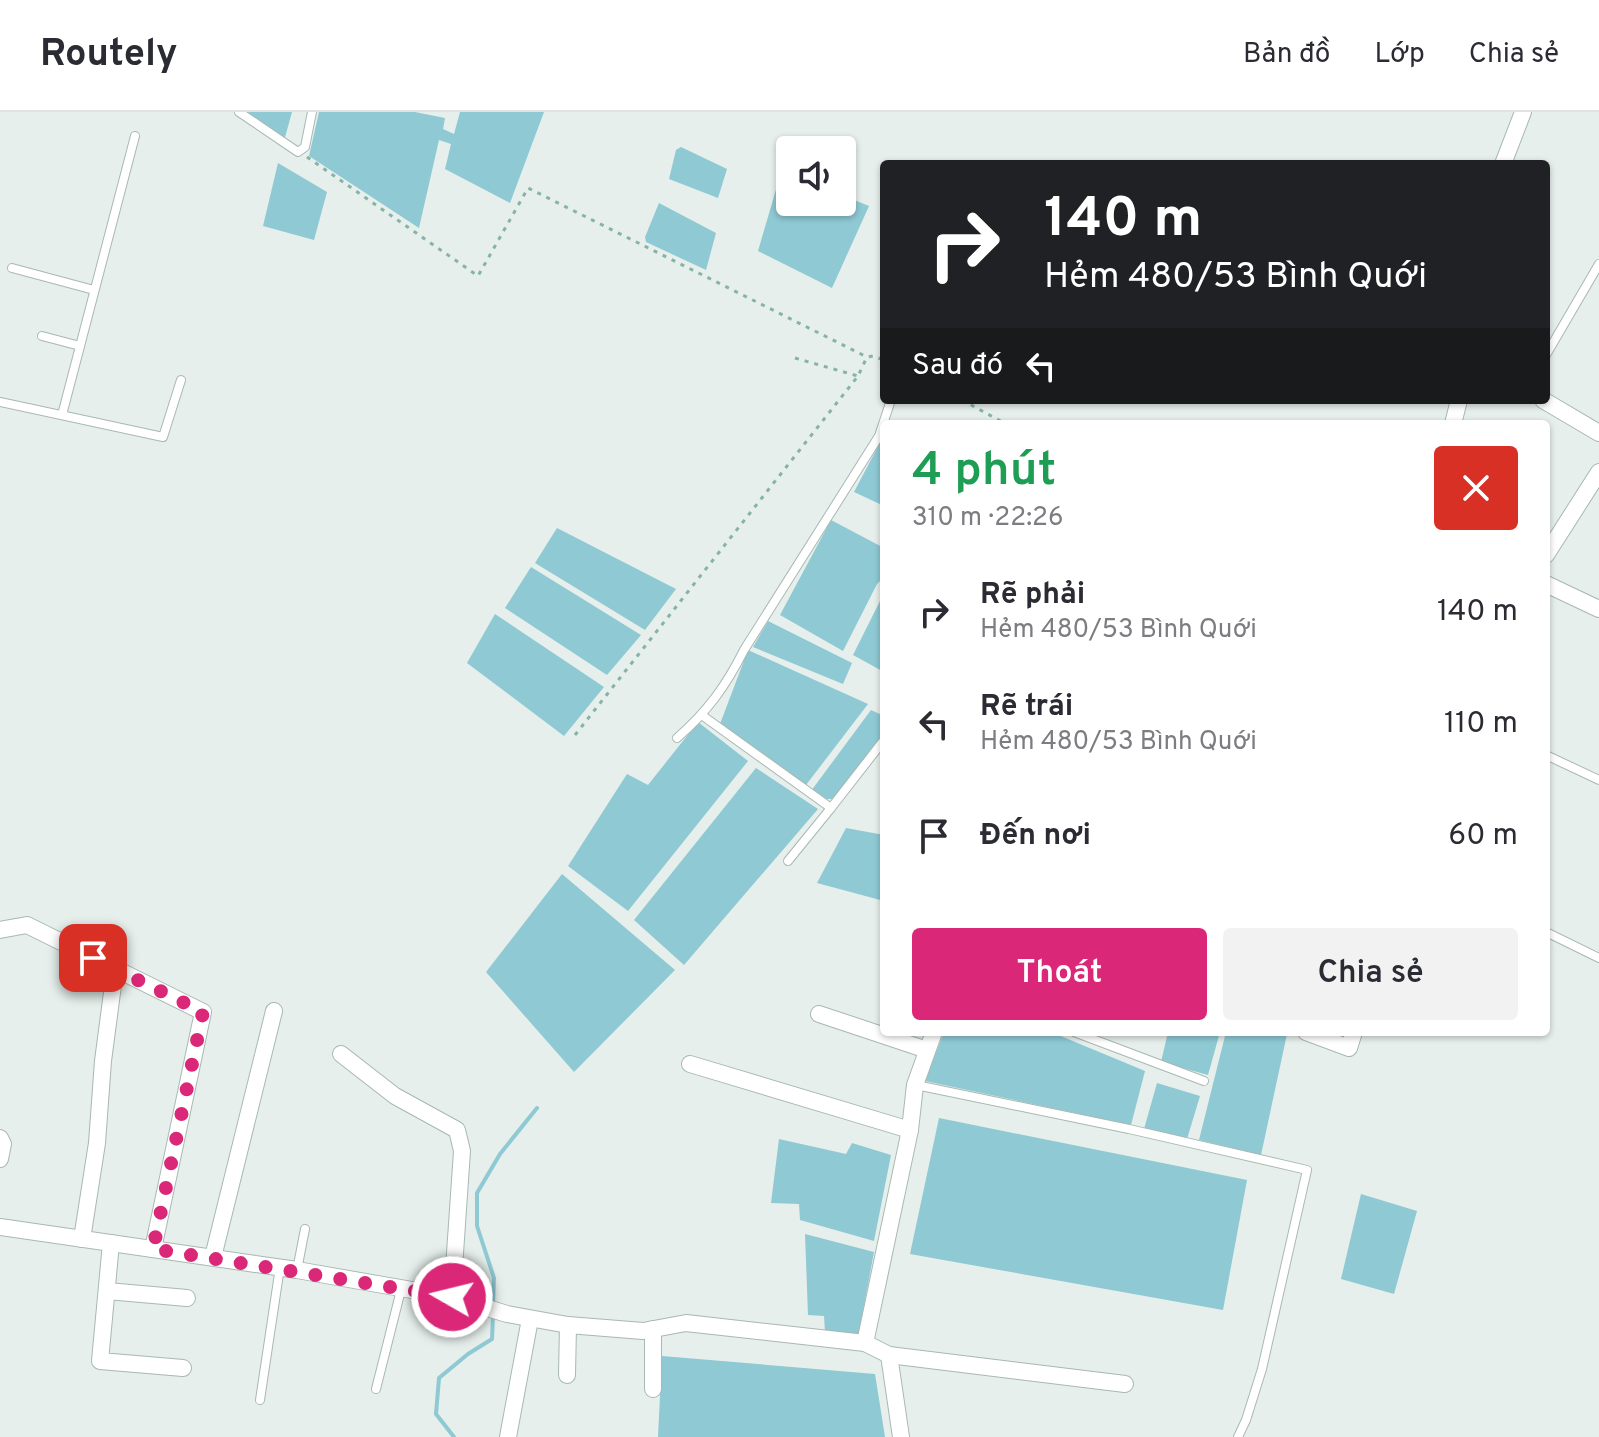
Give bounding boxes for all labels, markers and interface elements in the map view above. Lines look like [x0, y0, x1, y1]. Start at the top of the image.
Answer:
text: Routely [40, 31, 178, 80]
text: Bản đồ [1243, 37, 1330, 73]
text: Lớp [1374, 37, 1425, 73]
text: Chia sẻ [1469, 37, 1559, 73]
map controls [776, 136, 856, 216]
button: sound [776, 136, 856, 216]
text: 140 m [1044, 186, 1202, 256]
icon: right [912, 192, 1016, 296]
text: Hẻm 480/53 Bình Quới [1044, 255, 1427, 301]
icon: left [1019, 344, 1063, 388]
text: Sau đó [912, 348, 1003, 385]
text: 4 phút [912, 442, 1056, 502]
button: close [1434, 446, 1518, 530]
text: 310 m · 22:26 [912, 502, 1063, 535]
text: Rẽ phải [980, 577, 1085, 614]
icon: right [912, 590, 956, 634]
text: 140 m [1437, 594, 1518, 631]
text: Hẻm 480/53 Bình Quới [980, 614, 1257, 647]
text: Rẽ trái [980, 689, 1073, 726]
icon: left [912, 702, 956, 746]
text: 110 m [1444, 706, 1518, 743]
text: Hẻm 480/53 Bình Quới [980, 726, 1257, 759]
icon: arrive [912, 814, 956, 858]
text: Đến nơi [980, 818, 1091, 855]
text: 60 m [1448, 818, 1518, 855]
pin [59, 924, 127, 992]
button: Thoát [912, 928, 1207, 1020]
button: Chia sẻ [1223, 928, 1518, 1020]
icon: arrive [71, 936, 115, 980]
position arrow [410, 1255, 494, 1339]

